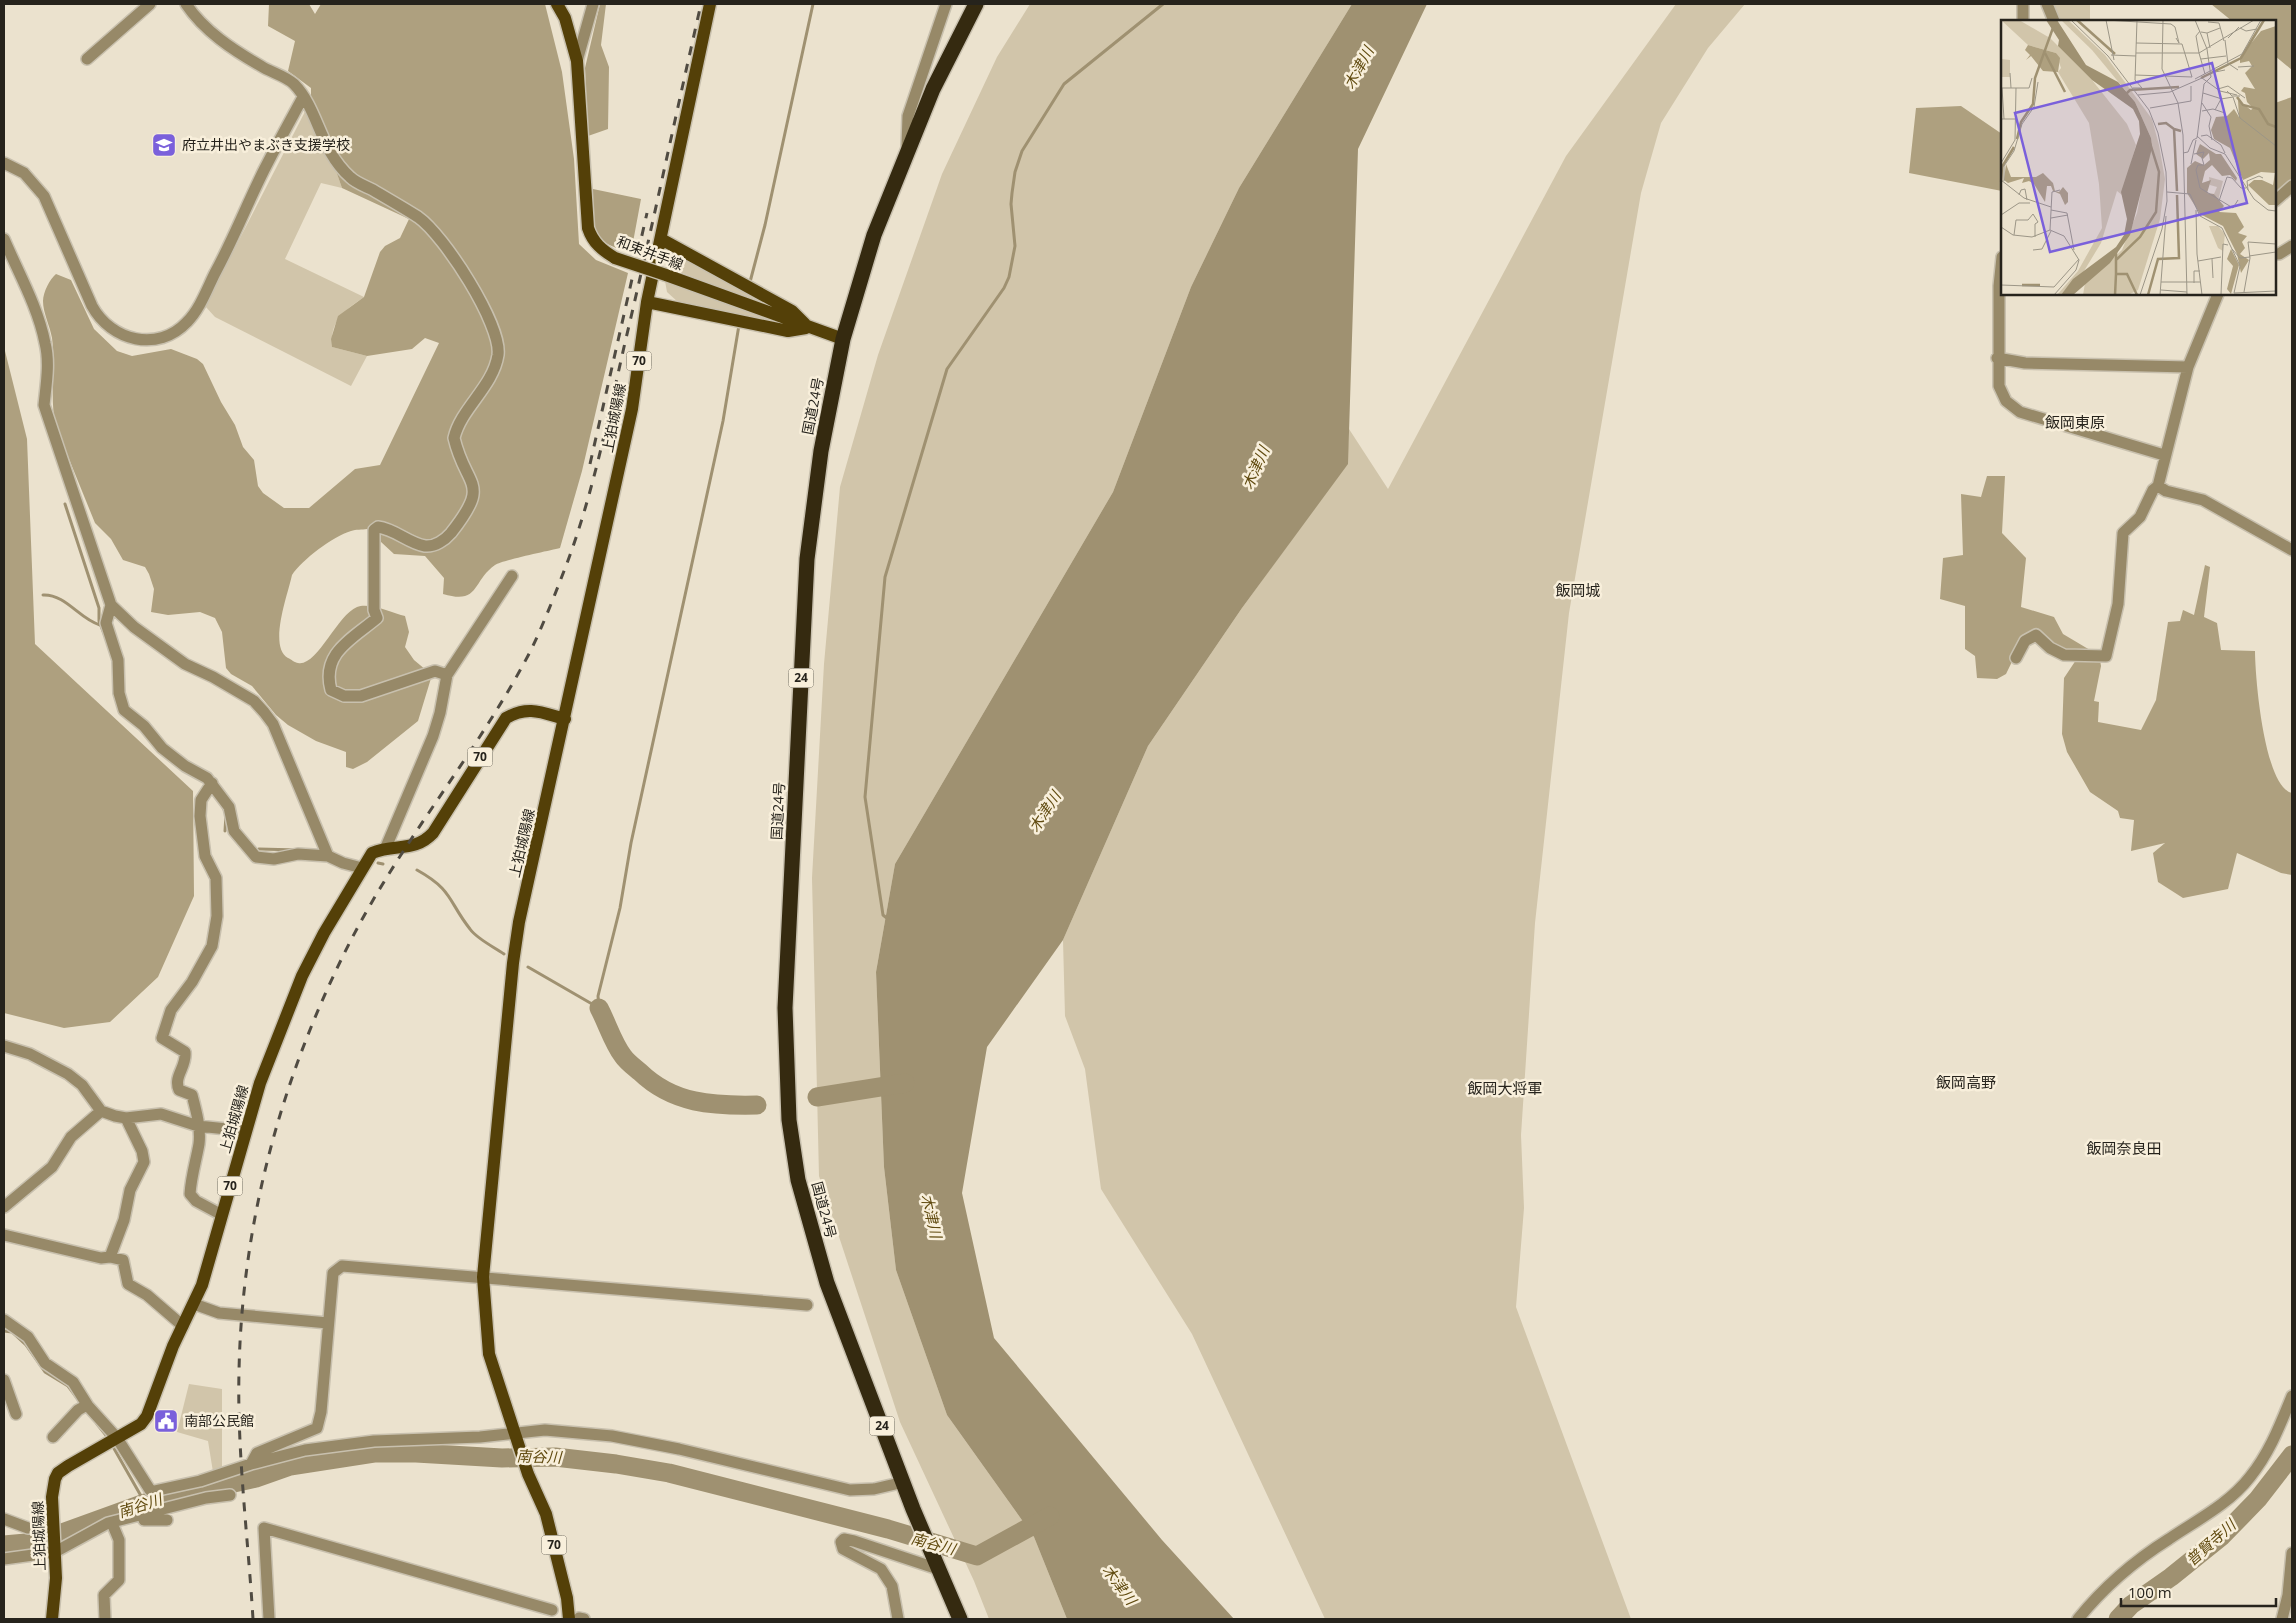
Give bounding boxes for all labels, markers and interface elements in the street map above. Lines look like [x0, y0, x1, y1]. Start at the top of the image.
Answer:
inset map [2001, 20, 2276, 295]
water label: 木津川 [1339, 41, 1378, 92]
school or university icon: 府立井出やまぶき支援学校 [151, 132, 177, 158]
place label: 府立井出やまぶき支援学校 [182, 135, 350, 154]
street label: 和束井手線 [614, 231, 686, 274]
road number: 70 [626, 352, 652, 371]
street label: 国道24号 [798, 376, 827, 436]
street label: 上狛城陽線 [598, 382, 630, 454]
district label: 飯岡東原 [2045, 412, 2105, 432]
water label: 木津川 [1237, 441, 1274, 492]
district label: 飯岡城 [1555, 580, 1601, 600]
road number: 24 [788, 668, 814, 688]
road number: 70 [468, 748, 492, 766]
street label: 国道24号 [766, 782, 789, 840]
water label: 木津川 [1024, 785, 1066, 836]
street label: 上狛城陽線 [504, 807, 539, 879]
district label: 飯岡高野 [1936, 1072, 1996, 1092]
district label: 飯岡大将軍 [1467, 1078, 1543, 1098]
street label: 上狛城陽線 [215, 1083, 252, 1155]
district label: 飯岡奈良田 [2086, 1138, 2162, 1158]
road number: 70 [218, 1176, 242, 1196]
street label: 国道24号 [808, 1179, 841, 1240]
water label: 木津川 [917, 1192, 947, 1242]
public building icon: 南部公民館 [153, 1408, 179, 1434]
place label: 南部公民館 [184, 1411, 254, 1430]
road number: 24 [870, 1416, 894, 1435]
water label: 南谷川 [516, 1445, 564, 1467]
water label: 南谷川 [115, 1488, 166, 1522]
street label: 上狛城陽線 [28, 1501, 49, 1571]
water label: 普賢寺川 [2181, 1513, 2241, 1570]
water label: 南谷川 [909, 1528, 960, 1559]
road number: 70 [542, 1536, 566, 1554]
water label: 木津川 [1098, 1560, 1143, 1610]
scale bar [2121, 1576, 2276, 1608]
text: 100 m [2128, 1582, 2172, 1602]

